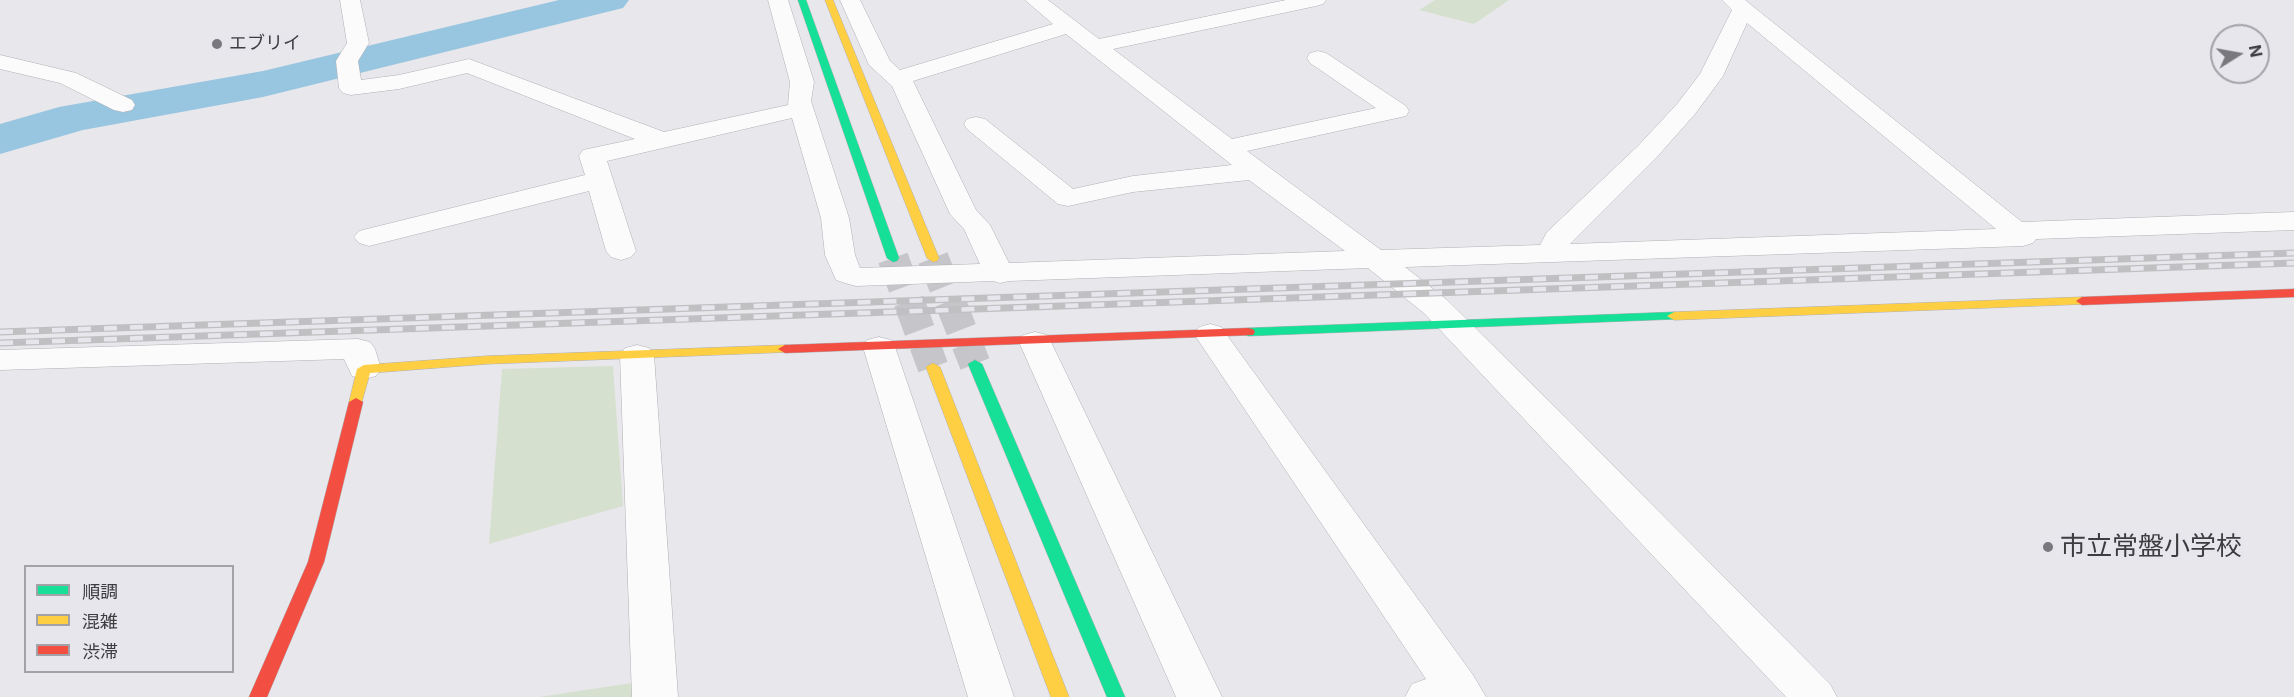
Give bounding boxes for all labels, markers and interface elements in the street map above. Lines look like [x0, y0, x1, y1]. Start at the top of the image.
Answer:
north arrow [2210, 24, 2270, 84]
place label: エブリイ [229, 33, 301, 55]
marker: エブリイ [210, 37, 224, 51]
text: N [2245, 43, 2267, 59]
place label: 市立常盤小学校 [2060, 531, 2242, 563]
marker: 市立常盤小学校 [2041, 540, 2055, 554]
legend [24, 565, 234, 673]
text: 順調 [82, 581, 118, 602]
text: 混雑 [82, 611, 118, 632]
text: 渋滞 [82, 641, 118, 662]

